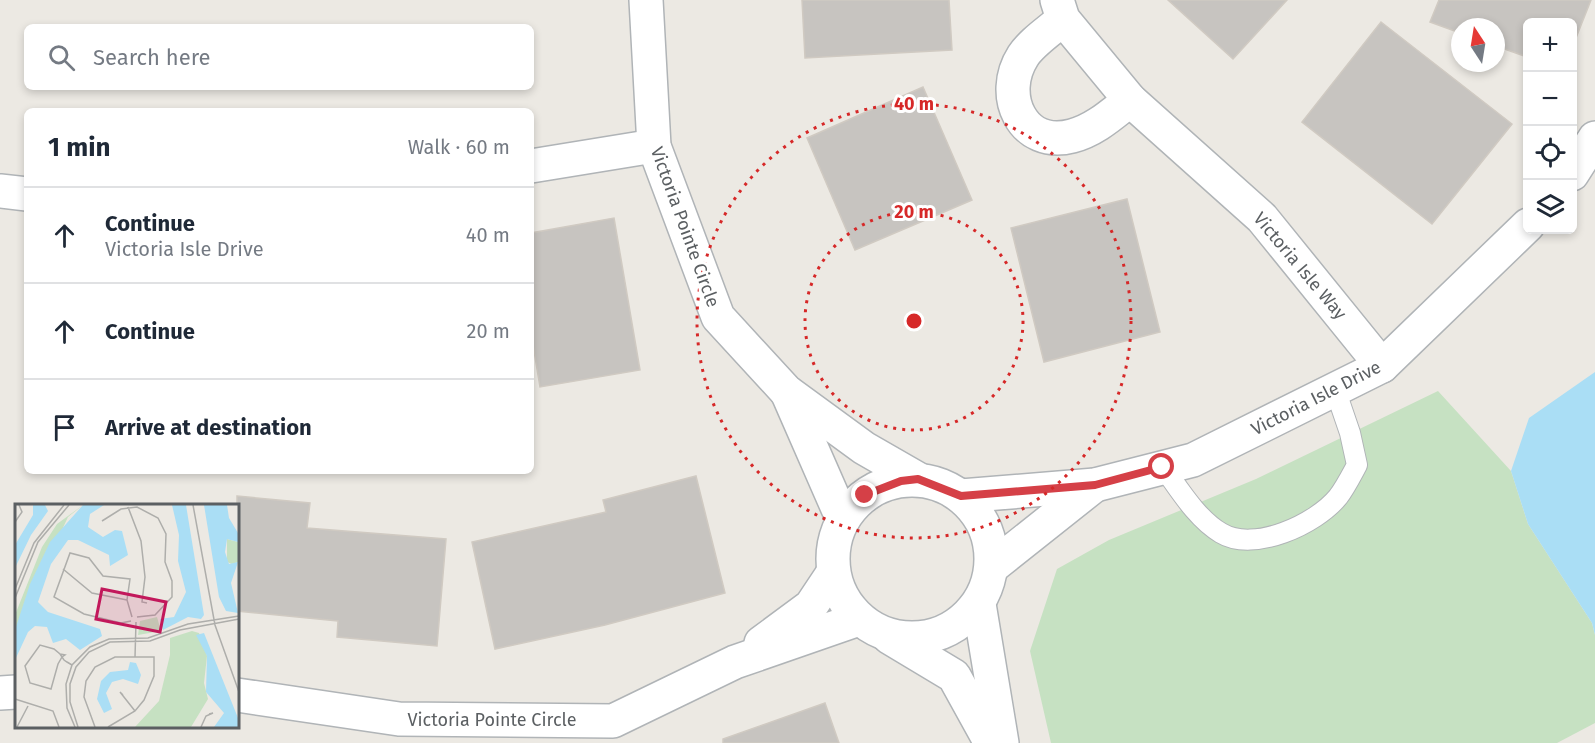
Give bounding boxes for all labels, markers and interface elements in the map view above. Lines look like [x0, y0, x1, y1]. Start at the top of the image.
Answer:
north arrow [1451, 18, 1505, 72]
map controls [1523, 18, 1577, 234]
button: + [1523, 18, 1577, 72]
search box [24, 24, 534, 90]
icon: search [45, 41, 78, 74]
text: Search here [93, 44, 211, 71]
button: − [1523, 72, 1577, 126]
text: 40 m [894, 93, 934, 115]
button: locate [1523, 126, 1577, 180]
text: 1 min [48, 132, 111, 163]
text: Walk · 60 m [408, 135, 510, 159]
street label: Victoria Pointe Circle [646, 144, 724, 310]
button: layers [1523, 180, 1577, 234]
text: 20 m [894, 201, 934, 223]
street label: Victoria Isle Way [1249, 208, 1351, 324]
text: Continue [105, 210, 195, 237]
icon: ahead [48, 219, 81, 252]
text: 40 m [466, 223, 510, 247]
text: Victoria Isle Drive [105, 237, 264, 261]
centre of rings [904, 311, 924, 331]
icon: ahead [48, 315, 81, 348]
text: Continue [105, 318, 195, 345]
text: 20 m [467, 319, 510, 343]
street label: Victoria Isle Drive [1247, 356, 1385, 440]
icon: arrive [48, 411, 81, 444]
text: Arrive at destination [105, 414, 312, 441]
route start [1148, 453, 1174, 479]
route end [851, 481, 877, 507]
inset map [15, 504, 238, 728]
street label: Victoria Pointe Circle [407, 709, 577, 731]

